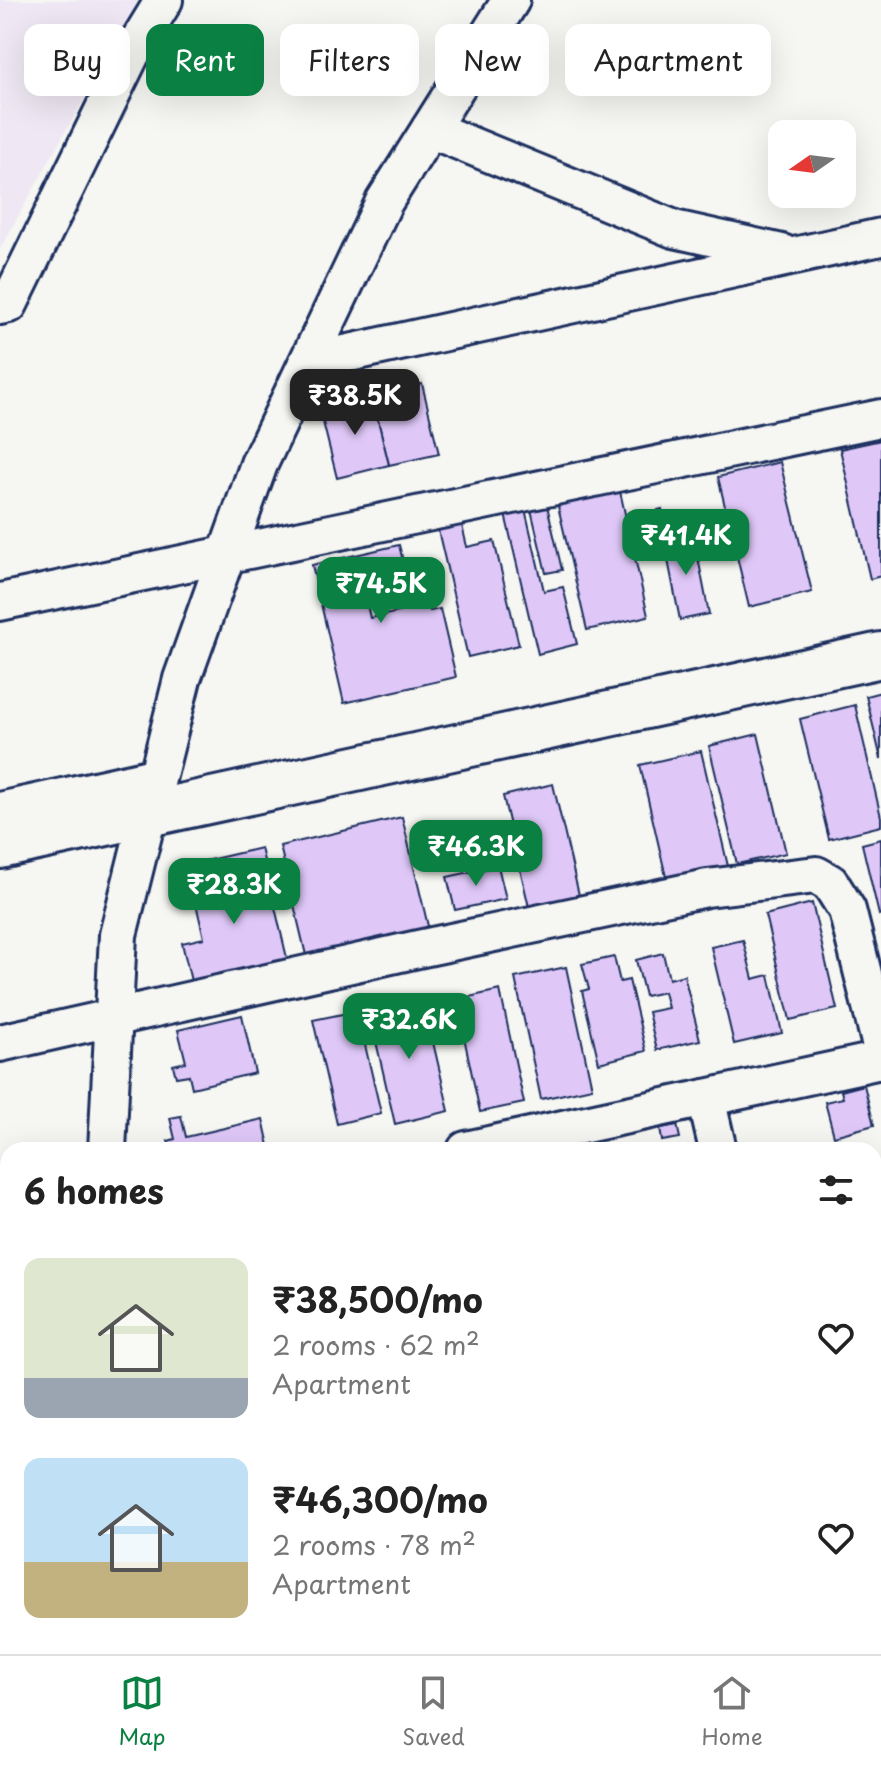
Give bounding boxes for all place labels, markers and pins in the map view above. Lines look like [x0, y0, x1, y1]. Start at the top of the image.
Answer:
pin: ₹38.5K [290, 369, 420, 437]
pin: ₹41.4K [621, 509, 751, 577]
pin: ₹74.5K [316, 557, 446, 625]
pin: ₹46.3K [411, 820, 541, 888]
pin: ₹28.3K [169, 858, 299, 926]
pin: ₹32.6K [344, 993, 474, 1061]

